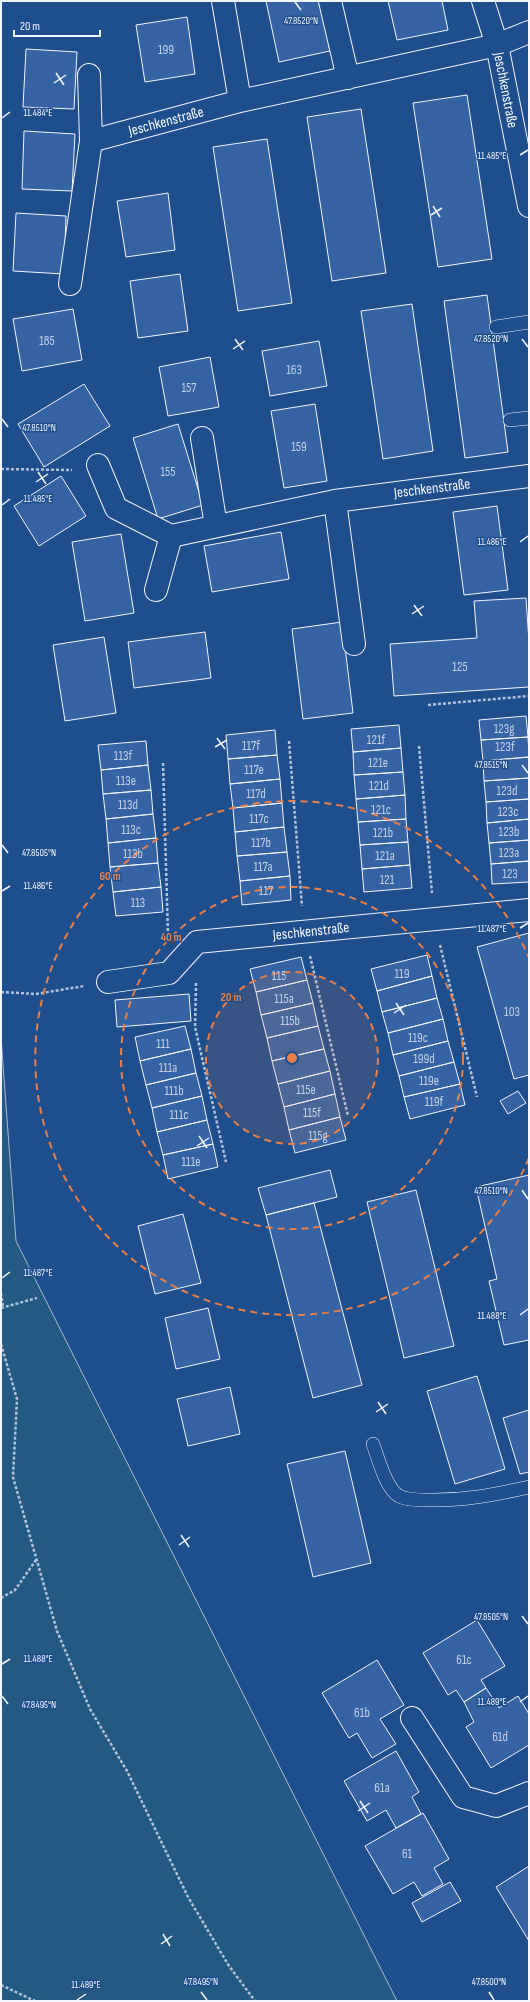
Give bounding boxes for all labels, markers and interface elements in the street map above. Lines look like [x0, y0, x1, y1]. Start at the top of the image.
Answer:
scale bar [14, 12, 100, 38]
text: 47.8520°N [284, 15, 318, 27]
text: 20 m [20, 19, 40, 34]
house number: 199 [158, 42, 174, 58]
street label: Jeschkenstraße [489, 50, 522, 130]
street label: Jeschkenstraße [126, 102, 206, 141]
text: 11.484°E [24, 107, 52, 119]
text: 11.485°E [478, 150, 506, 162]
house number: 185 [39, 333, 55, 349]
text: 47.8520°N [474, 333, 508, 345]
house number: 163 [286, 362, 302, 378]
house number: 157 [182, 380, 197, 396]
text: 47.8510°N [22, 422, 56, 434]
house number: 159 [291, 439, 307, 455]
house number: 155 [161, 464, 175, 480]
street label: Jeschkenstraße [392, 474, 471, 503]
text: 11.485°E [24, 493, 52, 505]
text: 11.486°E [477, 536, 507, 548]
house number: 125 [452, 659, 468, 675]
house number: 123g [494, 721, 514, 737]
house number: 121f [367, 732, 385, 748]
house number: 117f [242, 738, 260, 754]
house number: 123f [495, 739, 515, 755]
house number: 113f [114, 748, 132, 764]
house number: 121e [368, 755, 388, 771]
text: 47.8515°N [474, 759, 508, 771]
house number: 117e [244, 762, 264, 778]
house number: 113e [116, 773, 136, 789]
house number: 121d [369, 778, 389, 794]
house number: 123d [497, 783, 517, 799]
house number: 117d [246, 786, 266, 802]
house number: 113d [118, 797, 138, 813]
house number: 121c [371, 802, 391, 818]
house number: 123c [498, 804, 518, 820]
house number: 117c [249, 811, 269, 827]
house number: 113c [121, 822, 141, 838]
house number: 123b [499, 824, 519, 840]
house number: 121b [373, 825, 393, 841]
house number: 117b [251, 835, 271, 851]
house number: 123a [499, 845, 519, 861]
house number: 113b [123, 846, 143, 862]
text: 47.8505°N [22, 847, 56, 859]
house number: 121a [375, 848, 395, 864]
house number: 117a [253, 859, 273, 875]
house number: 123 [502, 866, 518, 882]
text: 60 m [99, 869, 121, 884]
house number: 121 [380, 872, 395, 888]
text: 11.486°E [23, 880, 53, 892]
house number: 117 [259, 883, 274, 899]
house number: 113 [131, 895, 145, 911]
street label: Jeschkenstraße [271, 918, 350, 945]
text: 11.487°E [477, 923, 507, 935]
text: 40 m [160, 930, 182, 945]
house number: 119 [395, 966, 410, 982]
house number: 115 [272, 968, 286, 984]
text: 20 m [221, 990, 241, 1005]
house number: 115a [274, 991, 294, 1007]
house number: 103 [504, 1004, 520, 1020]
house number: 115b [280, 1013, 300, 1029]
house number: 119c [408, 1030, 428, 1046]
house number: 111 [156, 1036, 170, 1052]
centre of rings [285, 1051, 299, 1065]
house number: 199d [413, 1051, 435, 1067]
house number: 111a [159, 1060, 177, 1076]
house number: 119e [419, 1073, 439, 1089]
house number: 115e [296, 1082, 316, 1098]
house number: 111b [164, 1083, 184, 1099]
house number: 119f [425, 1094, 444, 1110]
house number: 115f [303, 1105, 321, 1121]
house number: 111c [170, 1107, 188, 1123]
house number: 115g [308, 1128, 328, 1144]
house number: 111e [182, 1154, 200, 1170]
text: 47.8510°N [474, 1185, 508, 1197]
text: 11.487°E [23, 1267, 53, 1279]
text: 11.488°E [477, 1310, 507, 1322]
text: 47.8505°N [474, 1611, 508, 1623]
house number: 61c [456, 1652, 472, 1668]
text: 11.488°E [23, 1653, 53, 1665]
text: 11.489°E [477, 1696, 507, 1708]
text: 47.8495°N [22, 1699, 56, 1711]
house number: 61b [354, 1705, 370, 1721]
house number: 61d [492, 1729, 508, 1745]
house number: 61a [374, 1780, 390, 1796]
house number: 61 [402, 1846, 413, 1862]
text: 47.8495°N [184, 1976, 218, 1988]
text: 47.8500°N [472, 1976, 506, 1988]
text: 11.489°E [71, 1979, 101, 1991]

